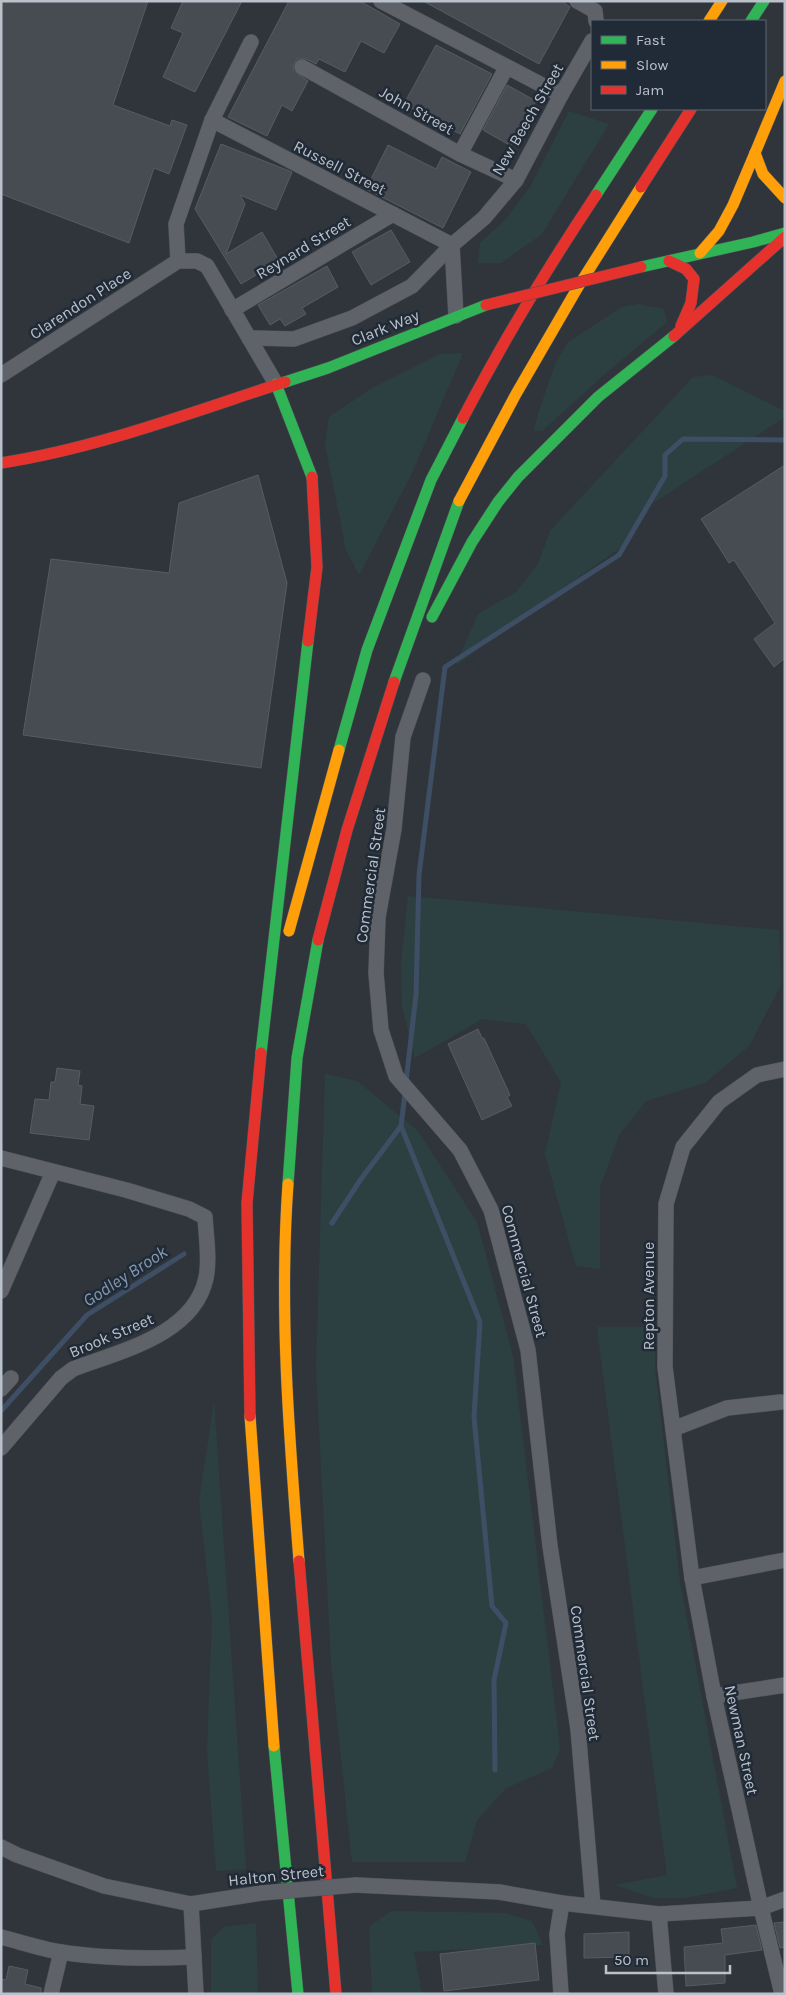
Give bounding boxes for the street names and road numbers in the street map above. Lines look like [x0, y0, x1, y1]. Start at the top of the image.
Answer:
street label: New Beech Street [488, 60, 567, 179]
street label: John Street [376, 82, 457, 139]
street label: Russell Street [290, 136, 389, 199]
street label: Reynard Street [253, 212, 354, 283]
street label: Clarendon Place [26, 264, 135, 343]
street label: Clark Way [348, 305, 423, 350]
street label: Commercial Street [352, 806, 389, 944]
street label: Commercial Street [498, 1203, 551, 1340]
street label: Repton Avenue [639, 1242, 658, 1350]
street label: Brook Street [66, 1309, 156, 1362]
street label: Commercial Street [567, 1604, 604, 1742]
street label: Newman Street [721, 1683, 762, 1797]
street label: Halton Street [227, 1861, 325, 1890]

